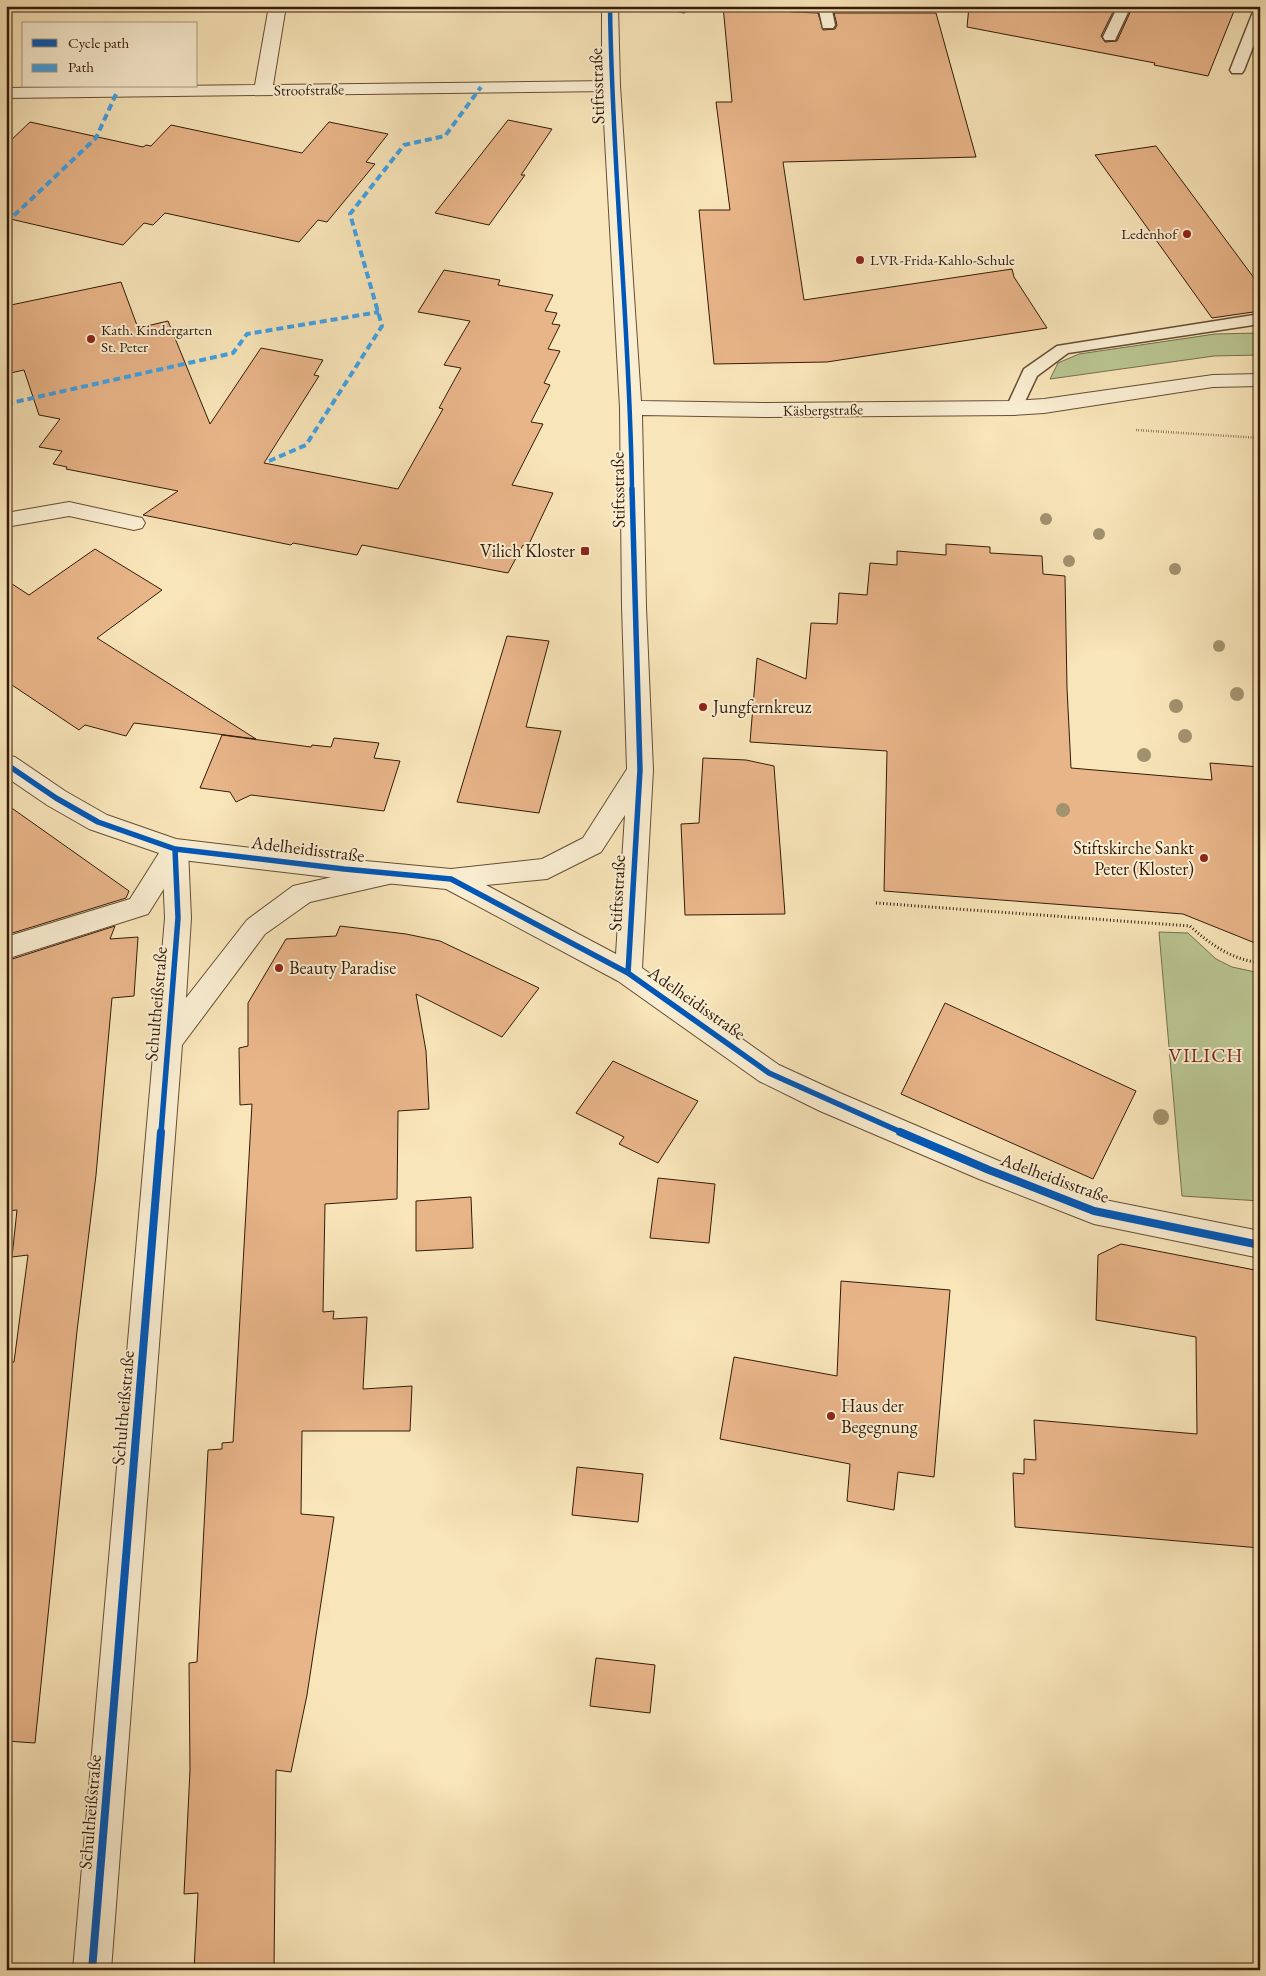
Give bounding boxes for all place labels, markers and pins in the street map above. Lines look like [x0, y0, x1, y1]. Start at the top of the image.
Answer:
place label: Ledenhof [1121, 224, 1179, 243]
marker: Ledenhof [1181, 228, 1193, 240]
place label: LVR-Frida-Kahlo-Schule [870, 250, 1015, 269]
marker: LVR-Frida-Kahlo-Schule [854, 254, 866, 266]
place label: Kath. Kindergarten St. Peter [101, 320, 212, 356]
marker: Kath. Kindergarten St. Peter [85, 333, 97, 345]
place label: Vilich Kloster [480, 539, 575, 562]
marker: Vilich Kloster [579, 545, 591, 557]
place label: Jungfernkreuz [711, 695, 812, 718]
marker: Jungfernkreuz [697, 701, 709, 713]
place label: Stiftskirche Sankt Peter (Kloster) [1073, 836, 1194, 880]
marker: Stiftskirche Sankt Peter (Kloster) [1198, 852, 1210, 864]
place label: Beauty Paradise [289, 956, 396, 979]
marker: Beauty Paradise [273, 962, 285, 974]
place label: Haus der Begegnung [841, 1394, 918, 1438]
marker: Haus der Begegnung [825, 1410, 837, 1422]

